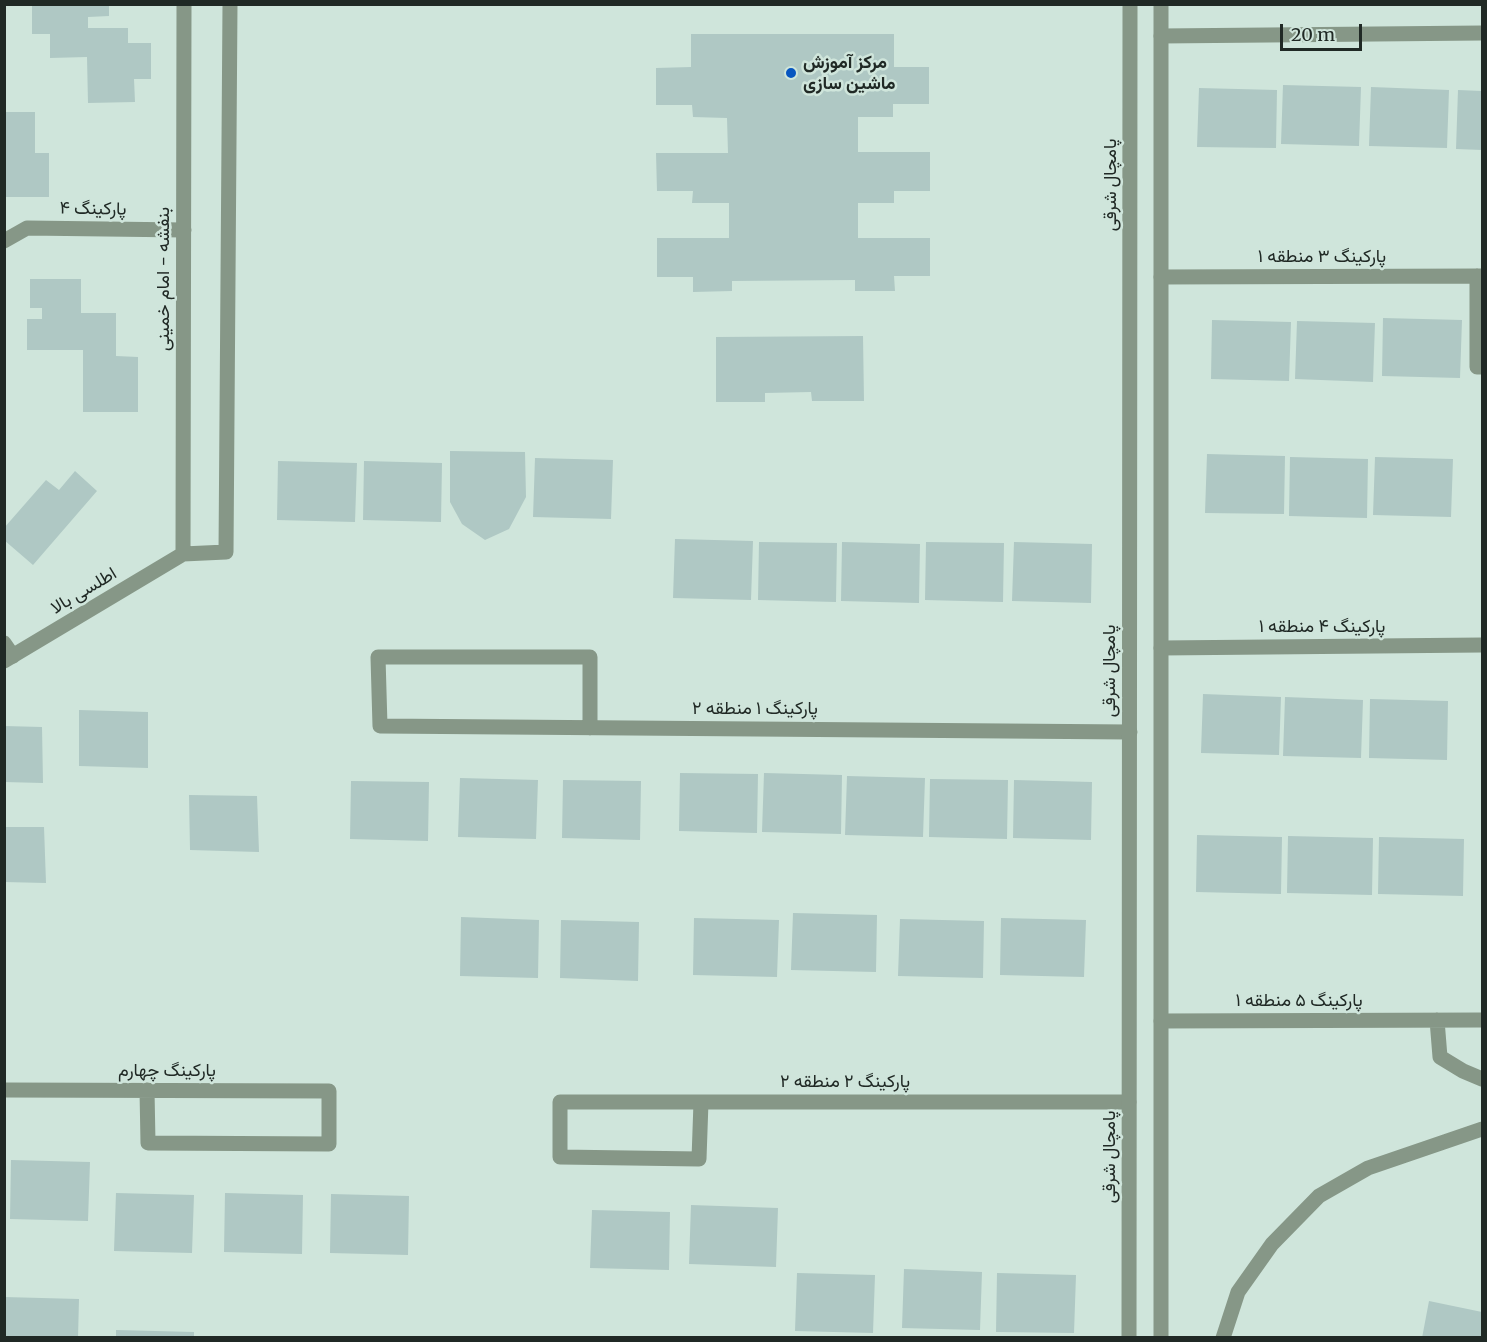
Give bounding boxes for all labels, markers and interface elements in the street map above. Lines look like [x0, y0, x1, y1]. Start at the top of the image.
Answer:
scale bar [1283, 12, 1366, 50]
text: 20 m [1291, 23, 1335, 46]
place label: مرکز آموزش ماشین سازی [803, 52, 896, 94]
marker: مرکز آموزش ماشین سازی [784, 66, 798, 80]
street label: پامچال شرقی [1100, 139, 1122, 231]
street label: پارکینگ ۴ [59, 198, 127, 220]
street label: بنفشه - امام خمینی [153, 207, 175, 351]
street label: پارکینگ ۳ منطقه ۱ [1258, 246, 1386, 268]
street label: اطلسی بالا [47, 563, 121, 619]
street label: پارکینگ ۴ منطقه ۱ [1259, 616, 1385, 638]
street label: پامچال شرقی [1099, 625, 1121, 717]
street label: پارکینگ ۱ منطقه ۲ [692, 698, 818, 720]
street label: پارکینگ ۵ منطقه ۱ [1235, 990, 1363, 1012]
street label: پارکینگ چهارم [118, 1060, 216, 1082]
street label: پارکینگ ۲ منطقه ۲ [780, 1071, 910, 1093]
street label: پامچال شرقی [1099, 1111, 1121, 1203]

